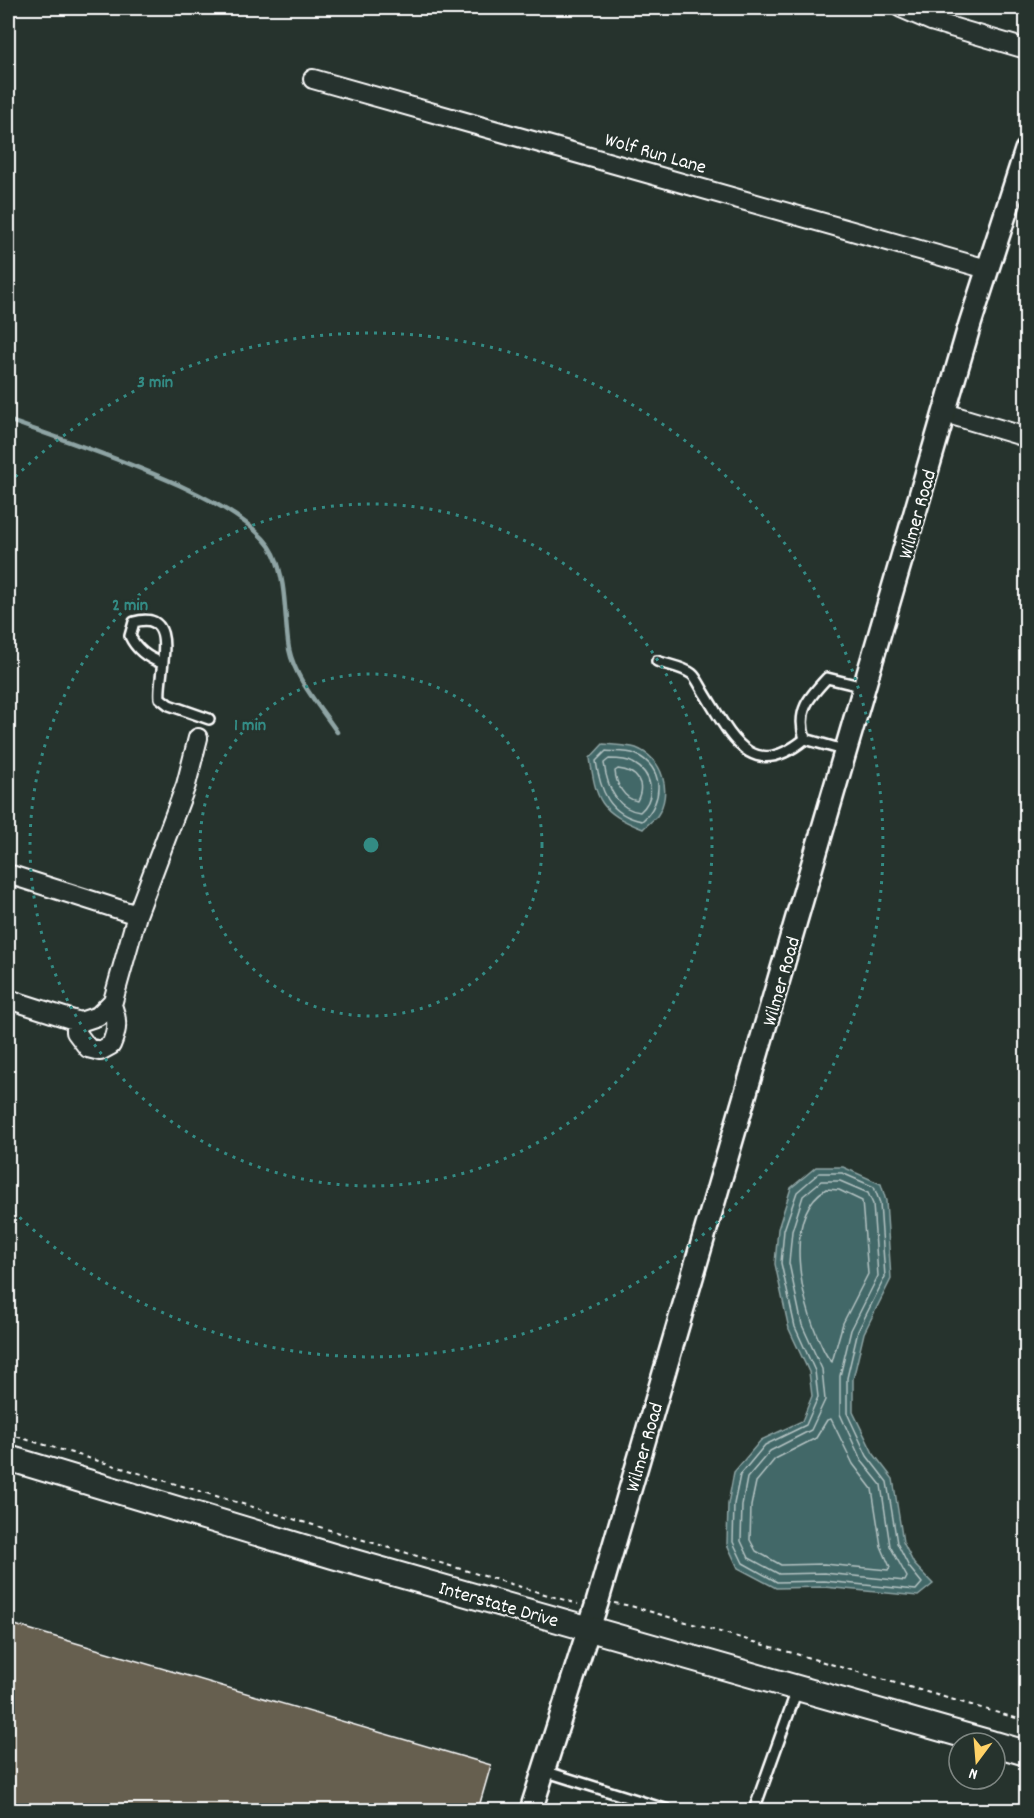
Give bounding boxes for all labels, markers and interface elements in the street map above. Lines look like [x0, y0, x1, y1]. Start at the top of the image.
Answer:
street label: Wolf Run Lane [601, 127, 709, 183]
text: 3 min [137, 371, 173, 396]
street label: Wilmer Road [893, 467, 945, 563]
text: 2 min [112, 594, 148, 619]
text: 1 min [234, 714, 266, 739]
centre of rings [361, 835, 381, 855]
street label: Wilmer Road [757, 934, 809, 1030]
street label: Wilmer Road [620, 1400, 672, 1496]
street label: Interstate Drive [435, 1575, 562, 1636]
north arrow [947, 1731, 1007, 1791]
text: N [966, 1761, 981, 1785]

